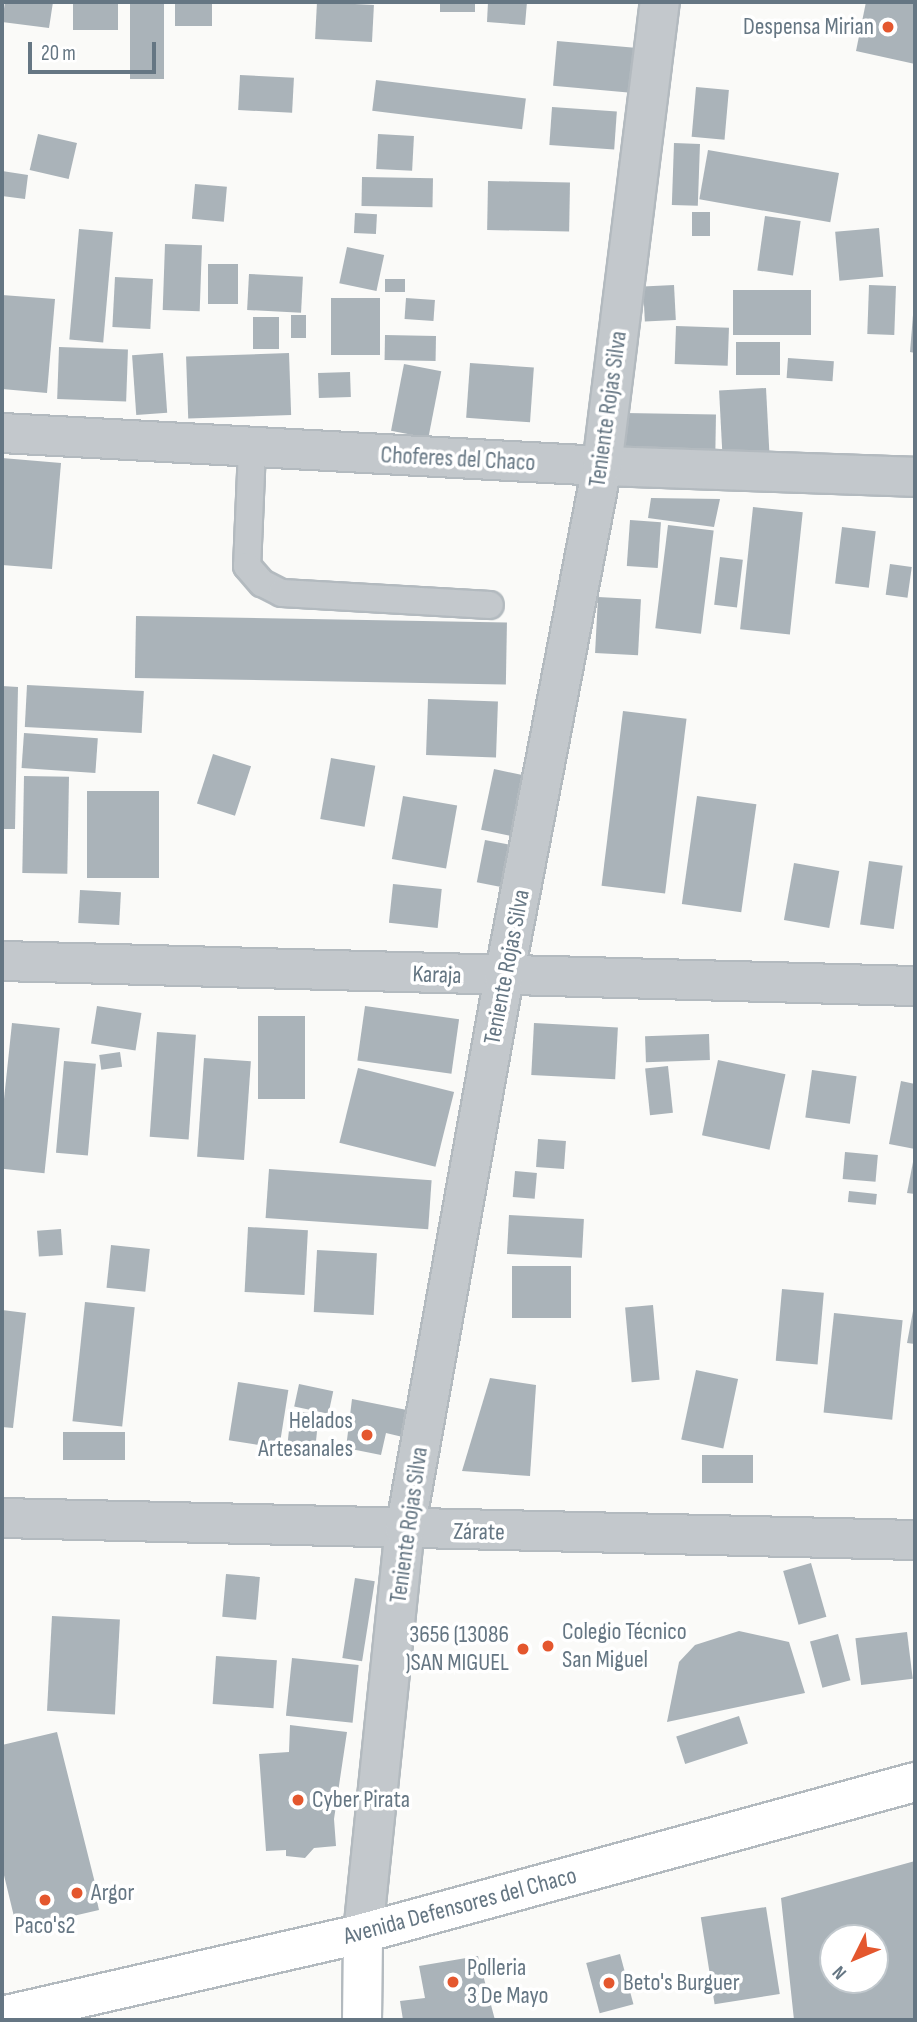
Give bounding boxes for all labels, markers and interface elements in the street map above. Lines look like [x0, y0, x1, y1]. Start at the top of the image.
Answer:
place label: Despensa Mirian [743, 13, 874, 41]
marker: Despensa Mirian [880, 19, 896, 35]
scale bar [32, 28, 159, 72]
text: 20 m [41, 41, 76, 66]
street label: Teniente Rojas Silva [583, 329, 633, 489]
street label: Choferes del Chaco [380, 441, 536, 477]
street label: Teniente Rojas Silva [478, 887, 536, 1047]
street label: Karaja [412, 960, 462, 990]
place label: Helados Artesanales [258, 1407, 353, 1463]
marker: Helados Artesanales [359, 1427, 375, 1443]
street label: Teniente Rojas Silva [384, 1445, 434, 1605]
street label: Zárate [453, 1517, 505, 1547]
place label: Colegio Técnico San Miguel [562, 1618, 687, 1674]
place label: 3656 (13086 )SAN MIGUEL [405, 1621, 509, 1677]
marker: Colegio Técnico San Miguel [540, 1638, 556, 1654]
marker: 3656 (13086 )SAN MIGUEL [515, 1641, 531, 1657]
place label: Cyber Pirata [312, 1786, 410, 1814]
marker: Cyber Pirata [290, 1792, 306, 1808]
street label: Avenida Defensores del Chaco [340, 1861, 580, 1951]
place label: Argor [91, 1879, 134, 1907]
marker: Argor [69, 1885, 85, 1901]
marker: Paco's2 [37, 1892, 53, 1908]
place label: Paco's2 [15, 1912, 75, 1940]
north arrow [819, 1924, 889, 1994]
place label: Polleria 3 De Mayo [467, 1954, 549, 2010]
text: N [828, 1961, 852, 1984]
place label: Beto's Burguer [623, 1969, 740, 1997]
marker: Polleria 3 De Mayo [445, 1974, 461, 1990]
marker: Beto's Burguer [601, 1975, 617, 1991]

